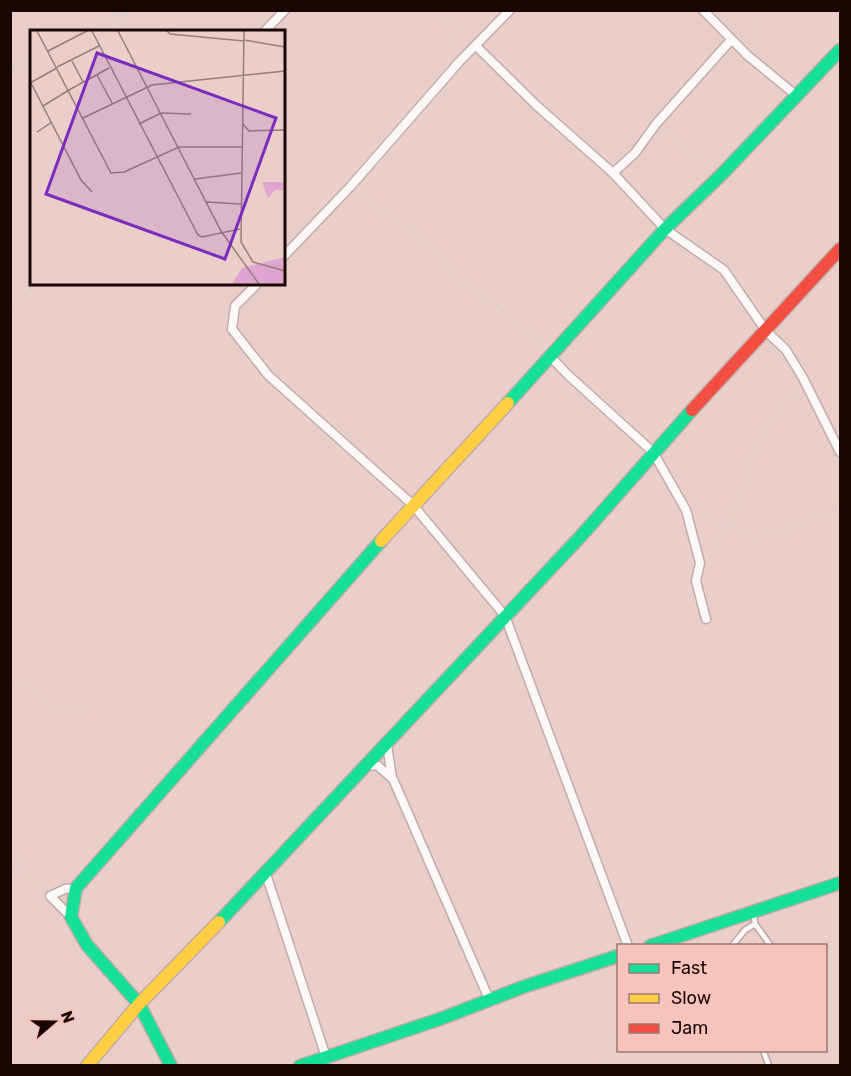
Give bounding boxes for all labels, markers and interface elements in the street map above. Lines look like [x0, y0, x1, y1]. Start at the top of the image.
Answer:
inset map [30, 30, 285, 285]
legend [617, 944, 827, 1052]
text: Fast [671, 957, 707, 979]
text: Slow [671, 987, 711, 1009]
north arrow [24, 992, 84, 1052]
text: N [57, 1008, 79, 1026]
text: Jam [671, 1017, 708, 1039]

